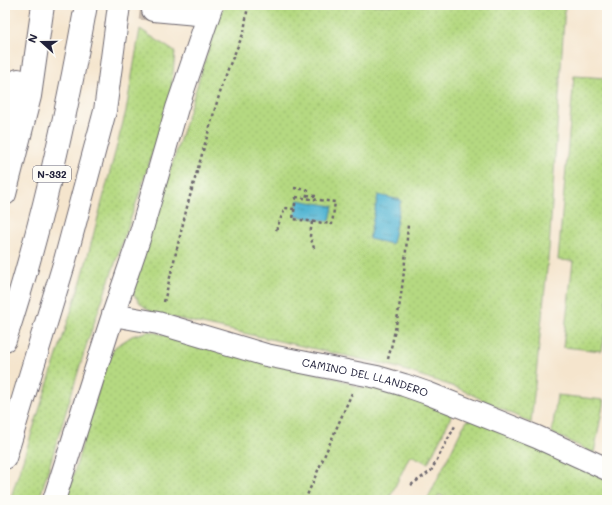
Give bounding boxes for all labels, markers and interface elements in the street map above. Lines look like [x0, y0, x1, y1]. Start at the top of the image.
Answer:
north arrow [22, 22, 62, 62]
text: N [24, 32, 41, 45]
road number: N-332 [33, 166, 71, 182]
street label: CAMINO DEL LLANDERO [301, 354, 431, 400]

